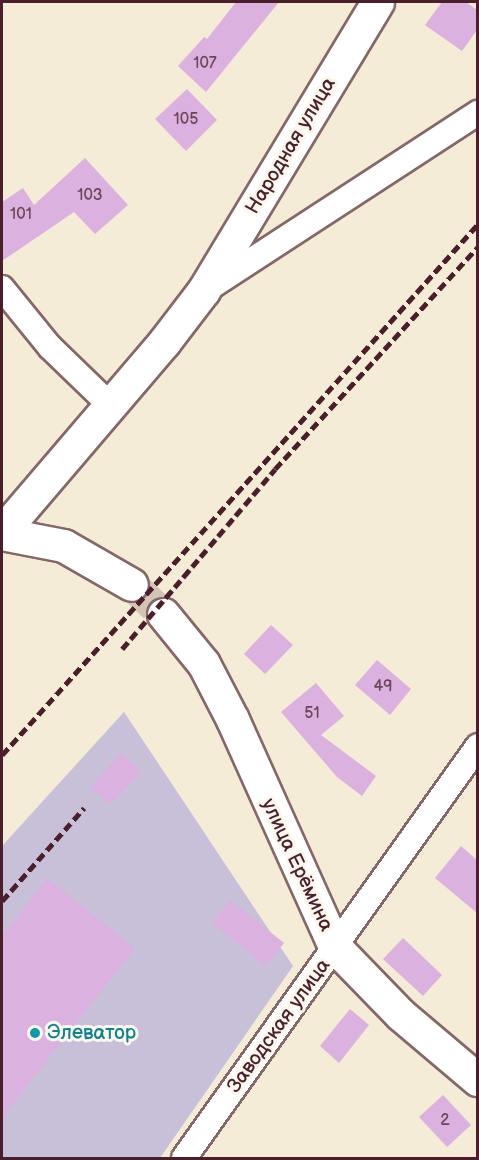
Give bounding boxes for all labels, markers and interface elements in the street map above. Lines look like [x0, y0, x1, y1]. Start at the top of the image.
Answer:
house number: 107 [193, 54, 217, 74]
street label: Народная улица [241, 73, 341, 219]
house number: 105 [174, 110, 198, 130]
house number: 103 [77, 186, 103, 206]
house number: 101 [10, 205, 32, 225]
house number: 49 [373, 677, 393, 697]
house number: 51 [304, 704, 320, 724]
street label: улица Ерёмина [256, 795, 338, 935]
street label: Заводская улица [222, 954, 336, 1098]
place label: Элеватор [47, 1021, 136, 1045]
marker: Элеватор [28, 1026, 42, 1040]
house number: 2 [440, 1111, 450, 1131]

